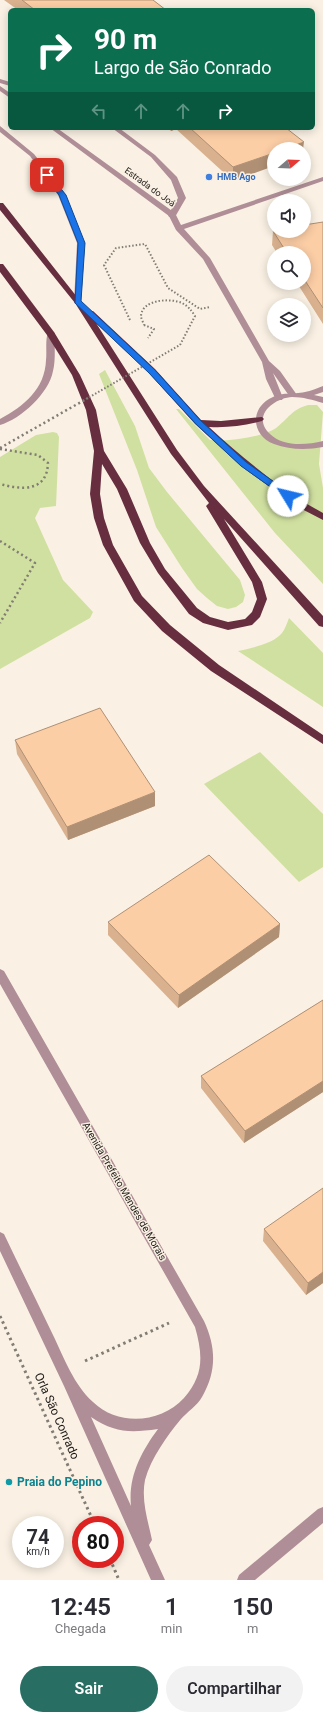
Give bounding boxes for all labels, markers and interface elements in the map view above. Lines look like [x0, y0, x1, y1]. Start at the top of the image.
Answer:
text: 90 m [94, 23, 157, 56]
icon: right [28, 24, 80, 76]
text: Largo de São Conrado [94, 57, 272, 78]
icon: left [88, 100, 110, 122]
icon: ahead [130, 100, 152, 122]
icon: ahead [172, 100, 194, 122]
icon: right [214, 100, 236, 122]
north arrow [267, 142, 311, 186]
map controls [267, 142, 311, 342]
pin [30, 158, 64, 192]
icon: arrive [36, 164, 58, 186]
street label: Estrada do Joá [123, 165, 177, 209]
marker: HMB Ago [204, 172, 214, 182]
place label: HMB Ago [217, 172, 255, 182]
button: sound [267, 194, 311, 238]
button: search [267, 246, 311, 290]
button: layers [267, 298, 311, 342]
position arrow [267, 475, 309, 517]
street label: Avenida Prefeito Mendes de Morais [80, 1120, 169, 1262]
street label: Orla São Conrado [32, 1370, 82, 1462]
place label: Praia do Pepino [17, 1475, 102, 1489]
marker: Praia do Pepino [4, 1477, 14, 1487]
speed limit sign: 80 [72, 1516, 124, 1568]
text: 74 [27, 1525, 49, 1549]
text: km/h [26, 1546, 50, 1557]
text: 12:45 [50, 1593, 111, 1621]
text: 1 [165, 1593, 178, 1621]
text: 150 [232, 1593, 273, 1621]
text: Chegada [55, 1621, 106, 1636]
text: min [161, 1621, 182, 1636]
text: m [247, 1621, 258, 1636]
button: Sair [20, 1666, 158, 1712]
button: Compartilhar [166, 1666, 303, 1712]

